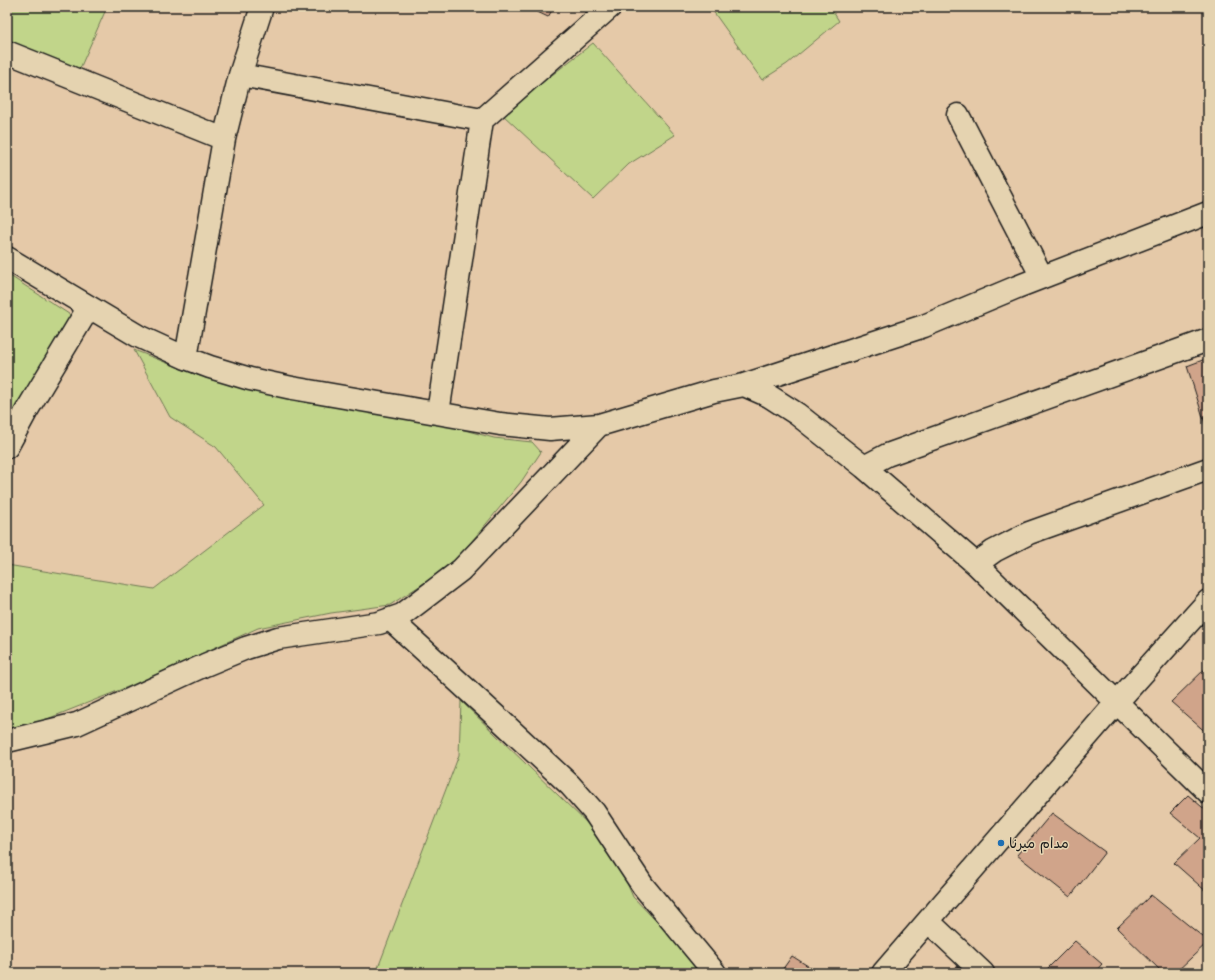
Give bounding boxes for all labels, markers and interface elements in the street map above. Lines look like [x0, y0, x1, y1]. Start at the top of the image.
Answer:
place label: مدام ميرنا [1009, 835, 1069, 854]
marker: مدام ميرنا [996, 838, 1006, 848]

